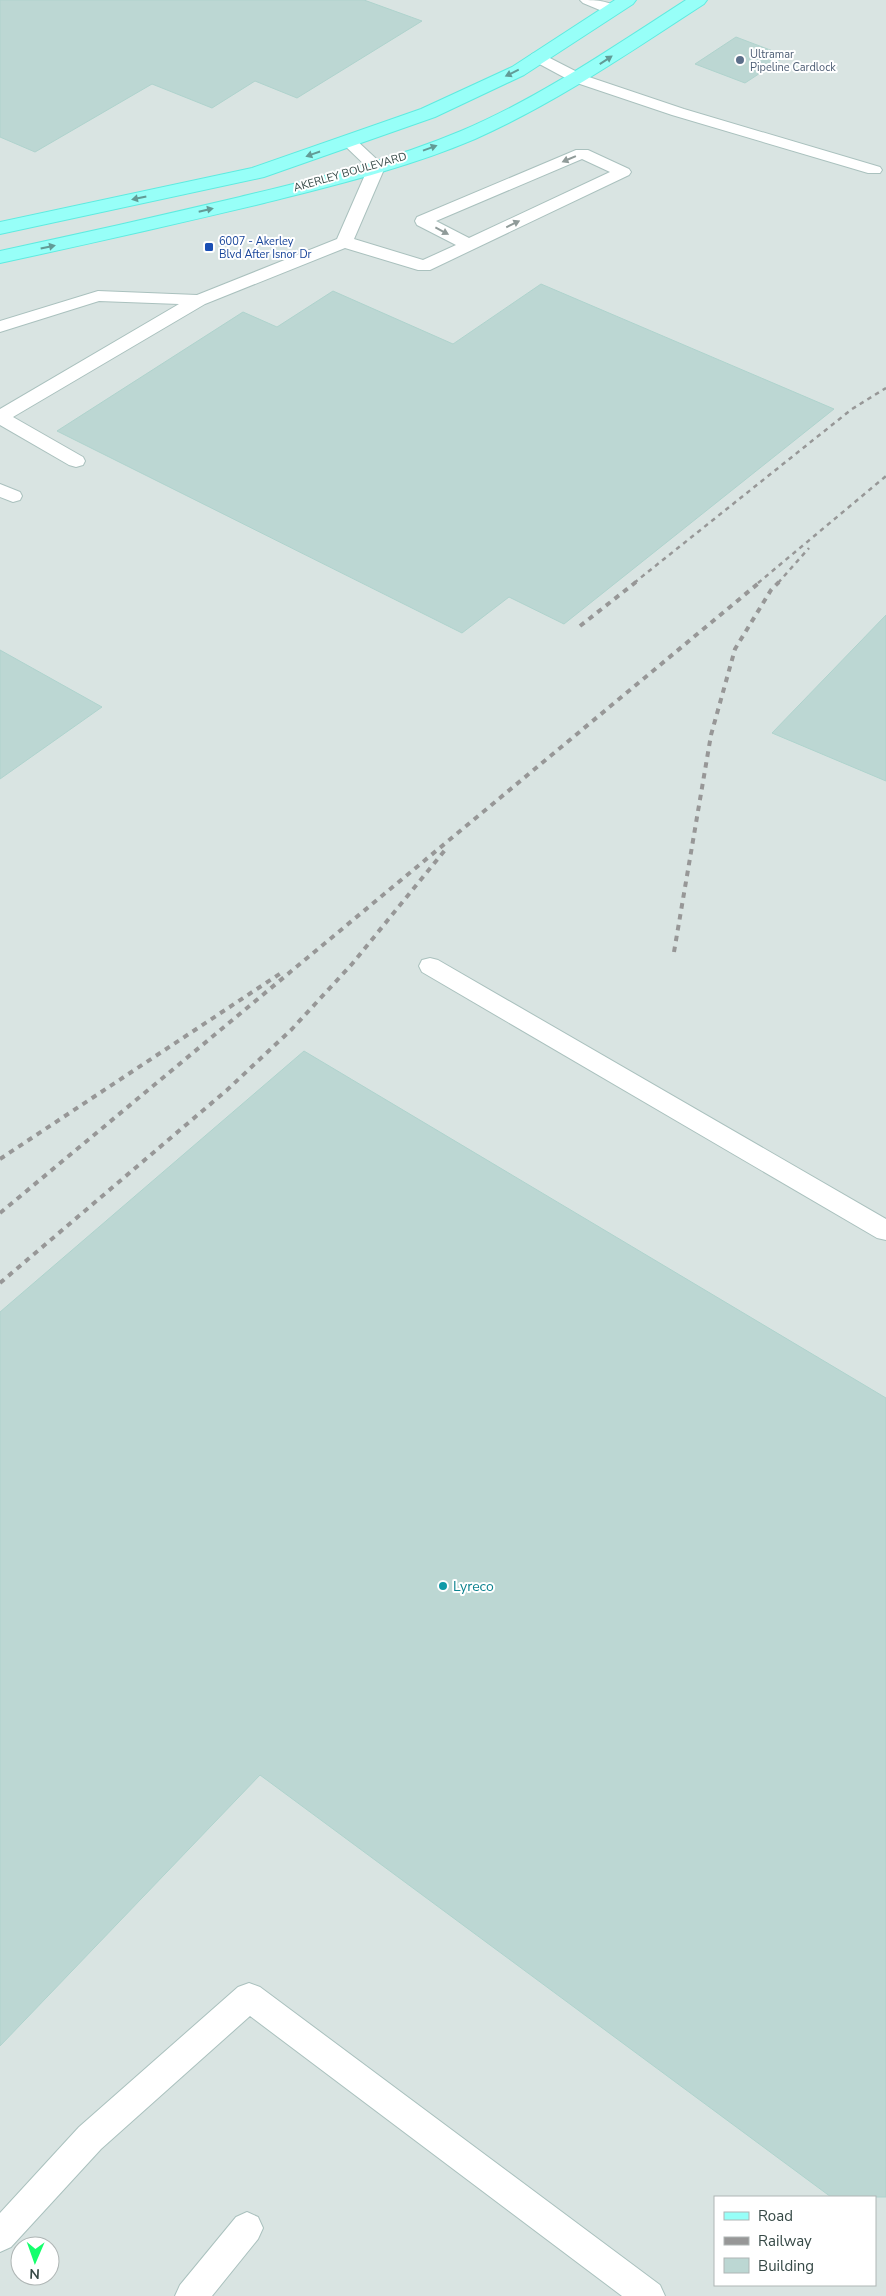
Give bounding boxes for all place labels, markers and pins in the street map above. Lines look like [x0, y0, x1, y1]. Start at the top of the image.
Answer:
place label: Ultramar Pipeline Cardlock [750, 47, 836, 75]
marker: Ultramar Pipeline Cardlock [734, 54, 746, 66]
place label: 6007 - Akerley Blvd After Isnor Dr [219, 234, 312, 262]
marker: 6007 - Akerley Blvd After Isnor Dr [203, 241, 215, 253]
place label: Lyreco [453, 1577, 494, 1596]
marker: Lyreco [437, 1580, 449, 1592]

